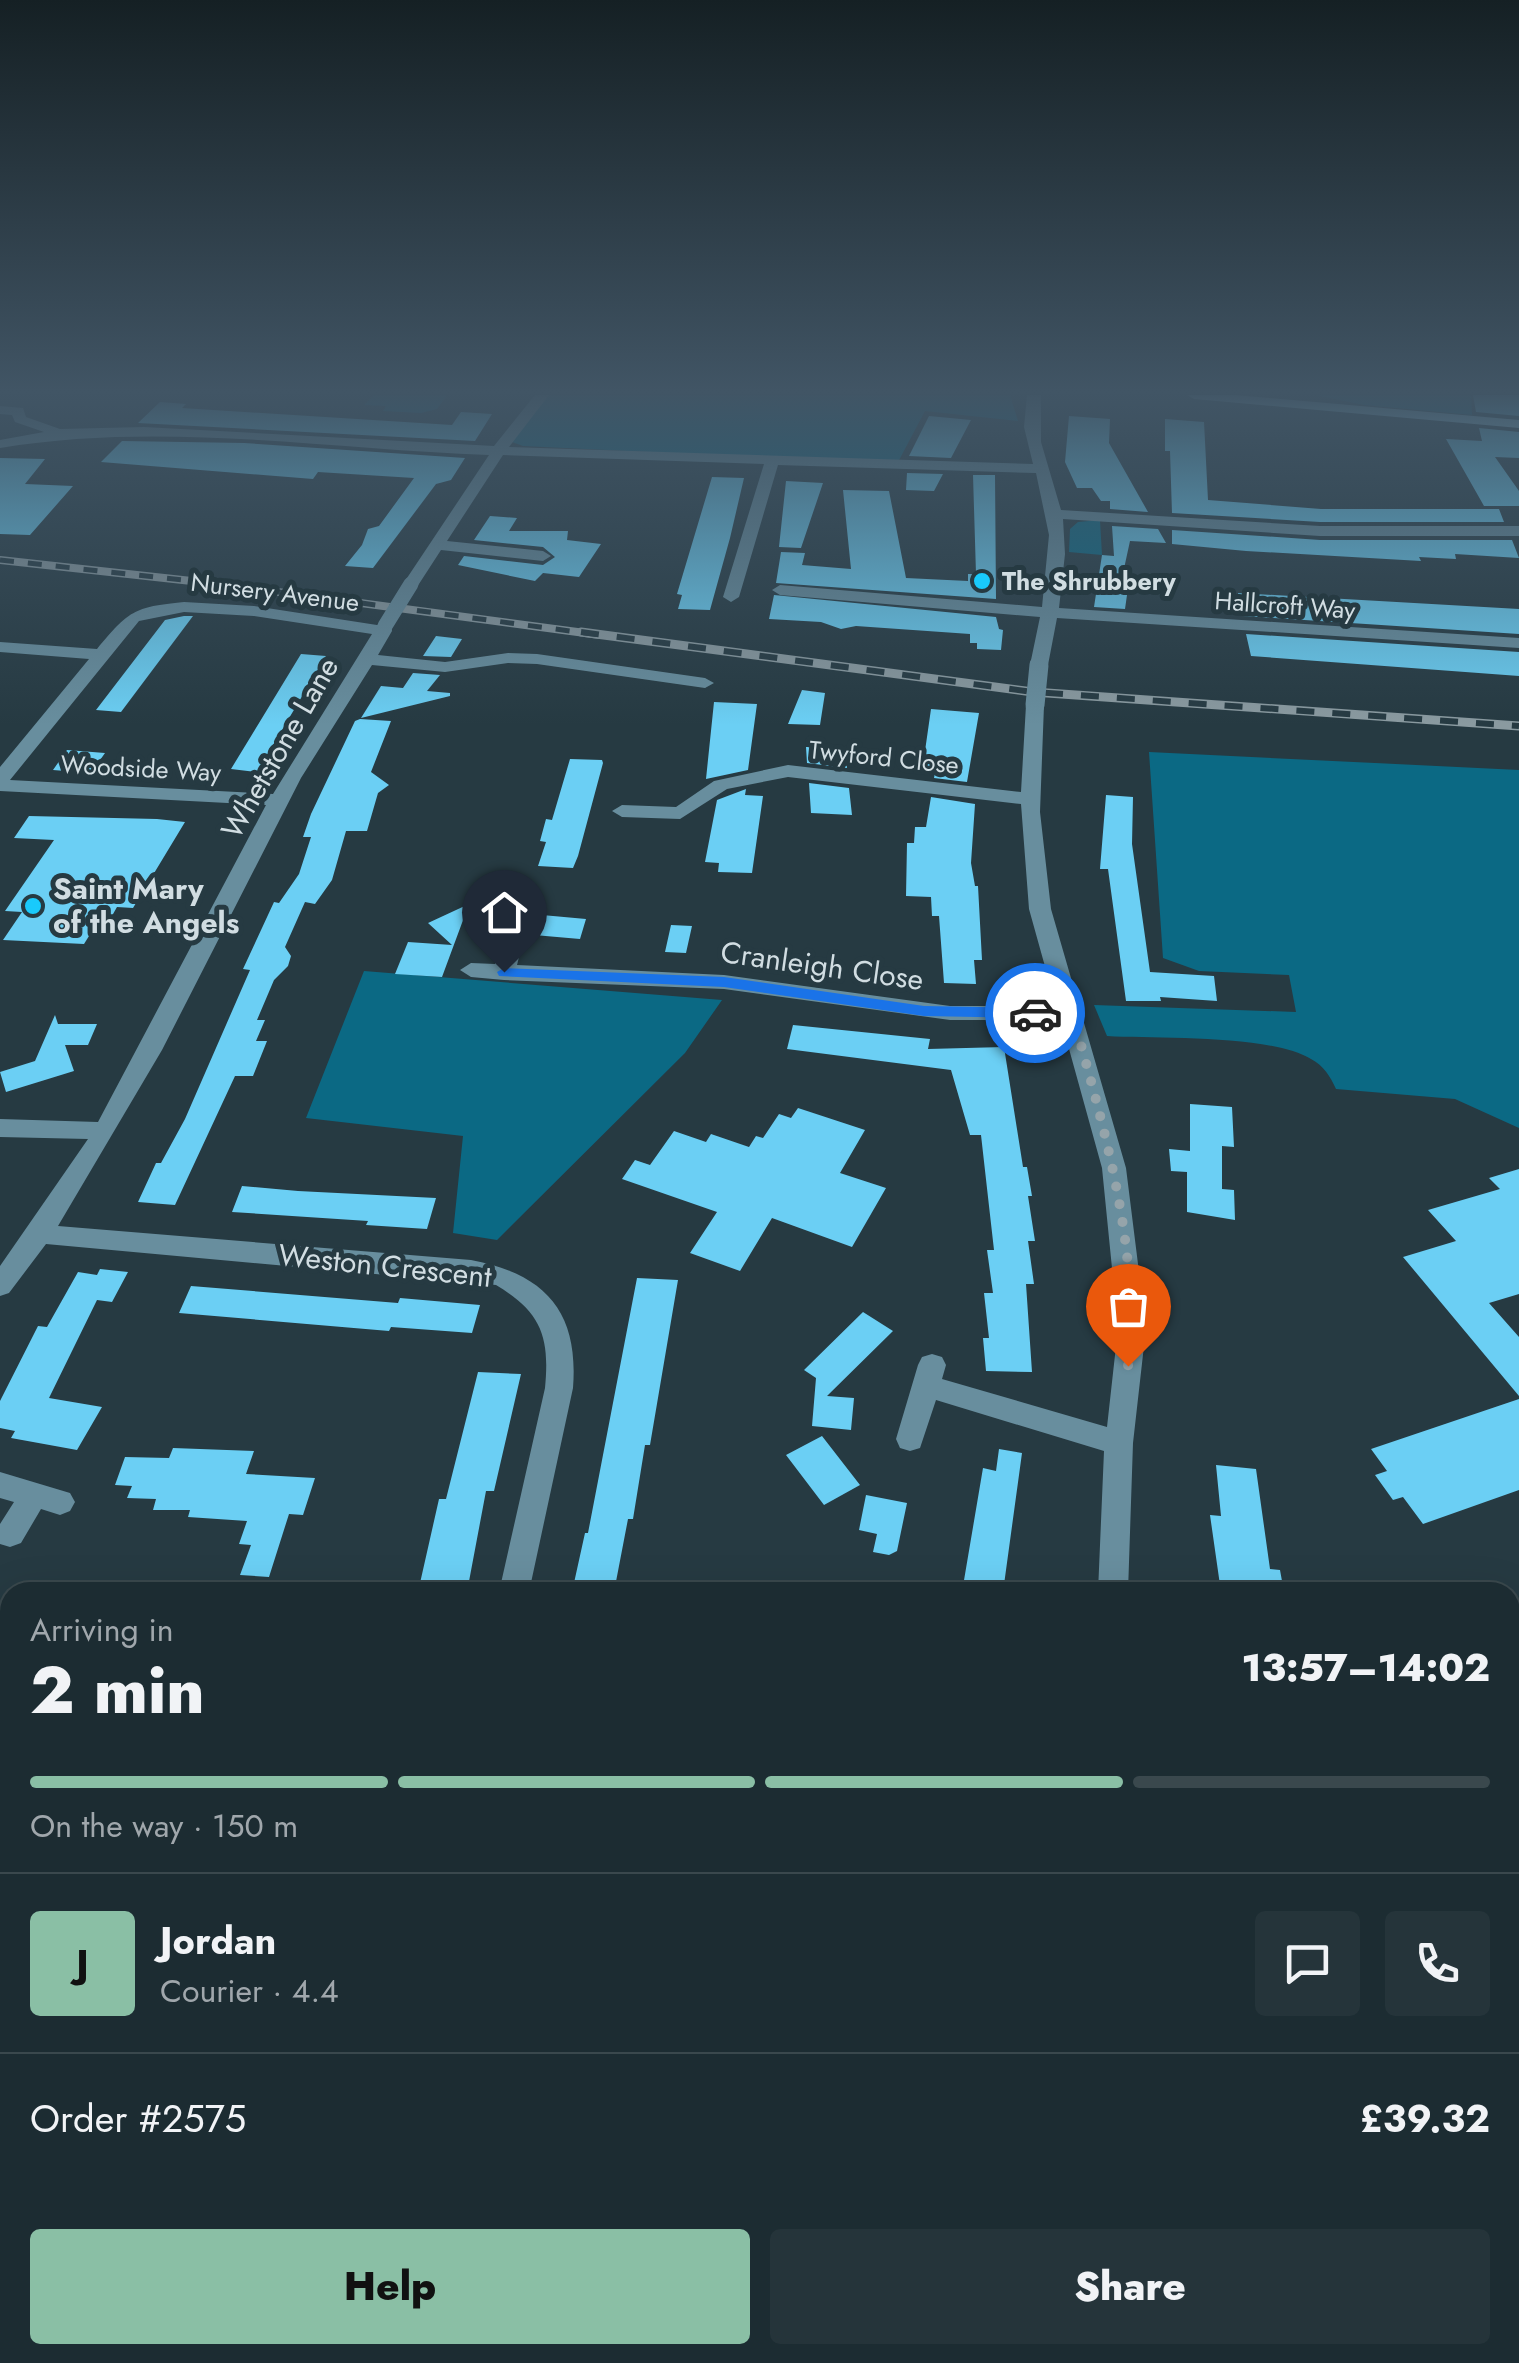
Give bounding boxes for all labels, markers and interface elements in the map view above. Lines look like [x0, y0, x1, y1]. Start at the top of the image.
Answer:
place label: The Shrubbery [1002, 563, 1177, 599]
street label: Nursery Avenue [189, 564, 361, 620]
marker: The Shrubbery [971, 570, 993, 592]
street label: Hallcroft Way [1213, 582, 1357, 628]
street label: Whetstone Lane [210, 649, 349, 846]
street label: Twyford Close [807, 731, 961, 783]
street label: Woodside Way [60, 746, 222, 790]
place label: Saint Mary of the Angels [53, 867, 239, 944]
pin [462, 870, 547, 973]
icon: home [477, 885, 532, 940]
marker: Saint Mary of the Angels [22, 895, 44, 917]
street label: Cranleigh Close [718, 930, 926, 1001]
courier [985, 963, 1085, 1063]
icon: car [1008, 986, 1063, 1041]
street label: Weston Crescent [276, 1233, 494, 1298]
pin [1086, 1264, 1171, 1367]
icon: bag [1101, 1279, 1156, 1334]
text: Arriving in [30, 1607, 174, 1653]
text: 13:57–14:02 [1241, 1640, 1490, 1695]
text: 2 min [30, 1643, 205, 1737]
text: On the way · 150 m [30, 1803, 298, 1849]
button: chat [1255, 1911, 1360, 2016]
button: phone [1385, 1911, 1490, 2016]
text: Jordan [160, 1913, 276, 1968]
text: J [76, 1936, 89, 1991]
text: Courier · 4.4 [160, 1968, 339, 2014]
text: Order #2575 [30, 2091, 246, 2146]
text: £39.32 [1360, 2091, 1490, 2146]
button: Help [30, 2229, 750, 2344]
button: Share [770, 2229, 1490, 2344]

